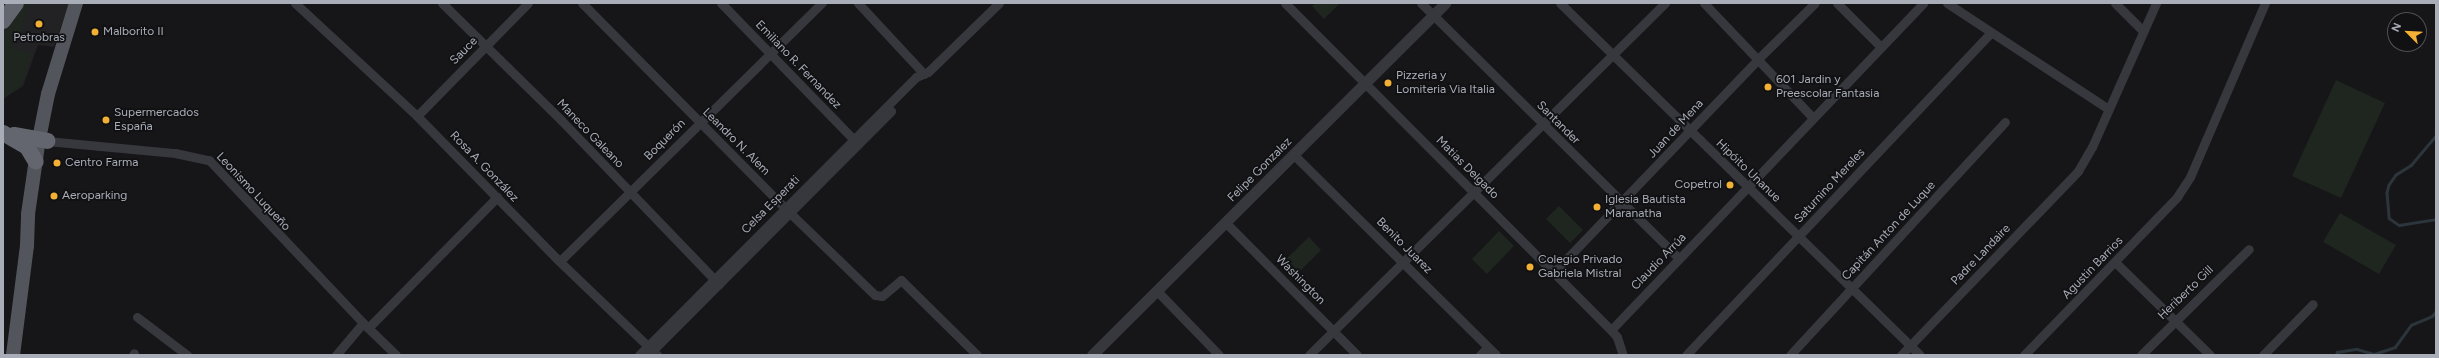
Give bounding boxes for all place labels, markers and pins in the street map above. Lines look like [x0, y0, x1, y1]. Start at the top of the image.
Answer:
marker: Petrobras [34, 19, 44, 29]
place label: Malborito II [103, 25, 164, 39]
marker: Malborito II [90, 27, 100, 37]
place label: Petrobras [13, 31, 65, 45]
place label: Pizzeria y Lomiteria Via Italia [1396, 69, 1495, 97]
place label: 601 Jardin y Preescolar Fantasia [1776, 73, 1879, 101]
marker: Pizzeria y Lomiteria Via Italia [1383, 78, 1393, 88]
marker: 601 Jardin y Preescolar Fantasia [1763, 82, 1773, 92]
place label: Supermercados España [114, 106, 199, 134]
marker: Supermercados España [101, 115, 111, 125]
place label: Centro Farma [65, 156, 138, 170]
marker: Centro Farma [52, 158, 62, 168]
place label: Copetrol [1675, 178, 1722, 192]
marker: Copetrol [1725, 180, 1735, 190]
place label: Aeroparking [62, 189, 127, 203]
marker: Aeroparking [49, 191, 59, 201]
place label: Iglesia Bautista Maranatha [1605, 193, 1686, 221]
marker: Iglesia Bautista Maranatha [1592, 202, 1602, 212]
place label: Colegio Privado Gabriela Mistral [1538, 253, 1623, 281]
marker: Colegio Privado Gabriela Mistral [1525, 262, 1535, 272]

